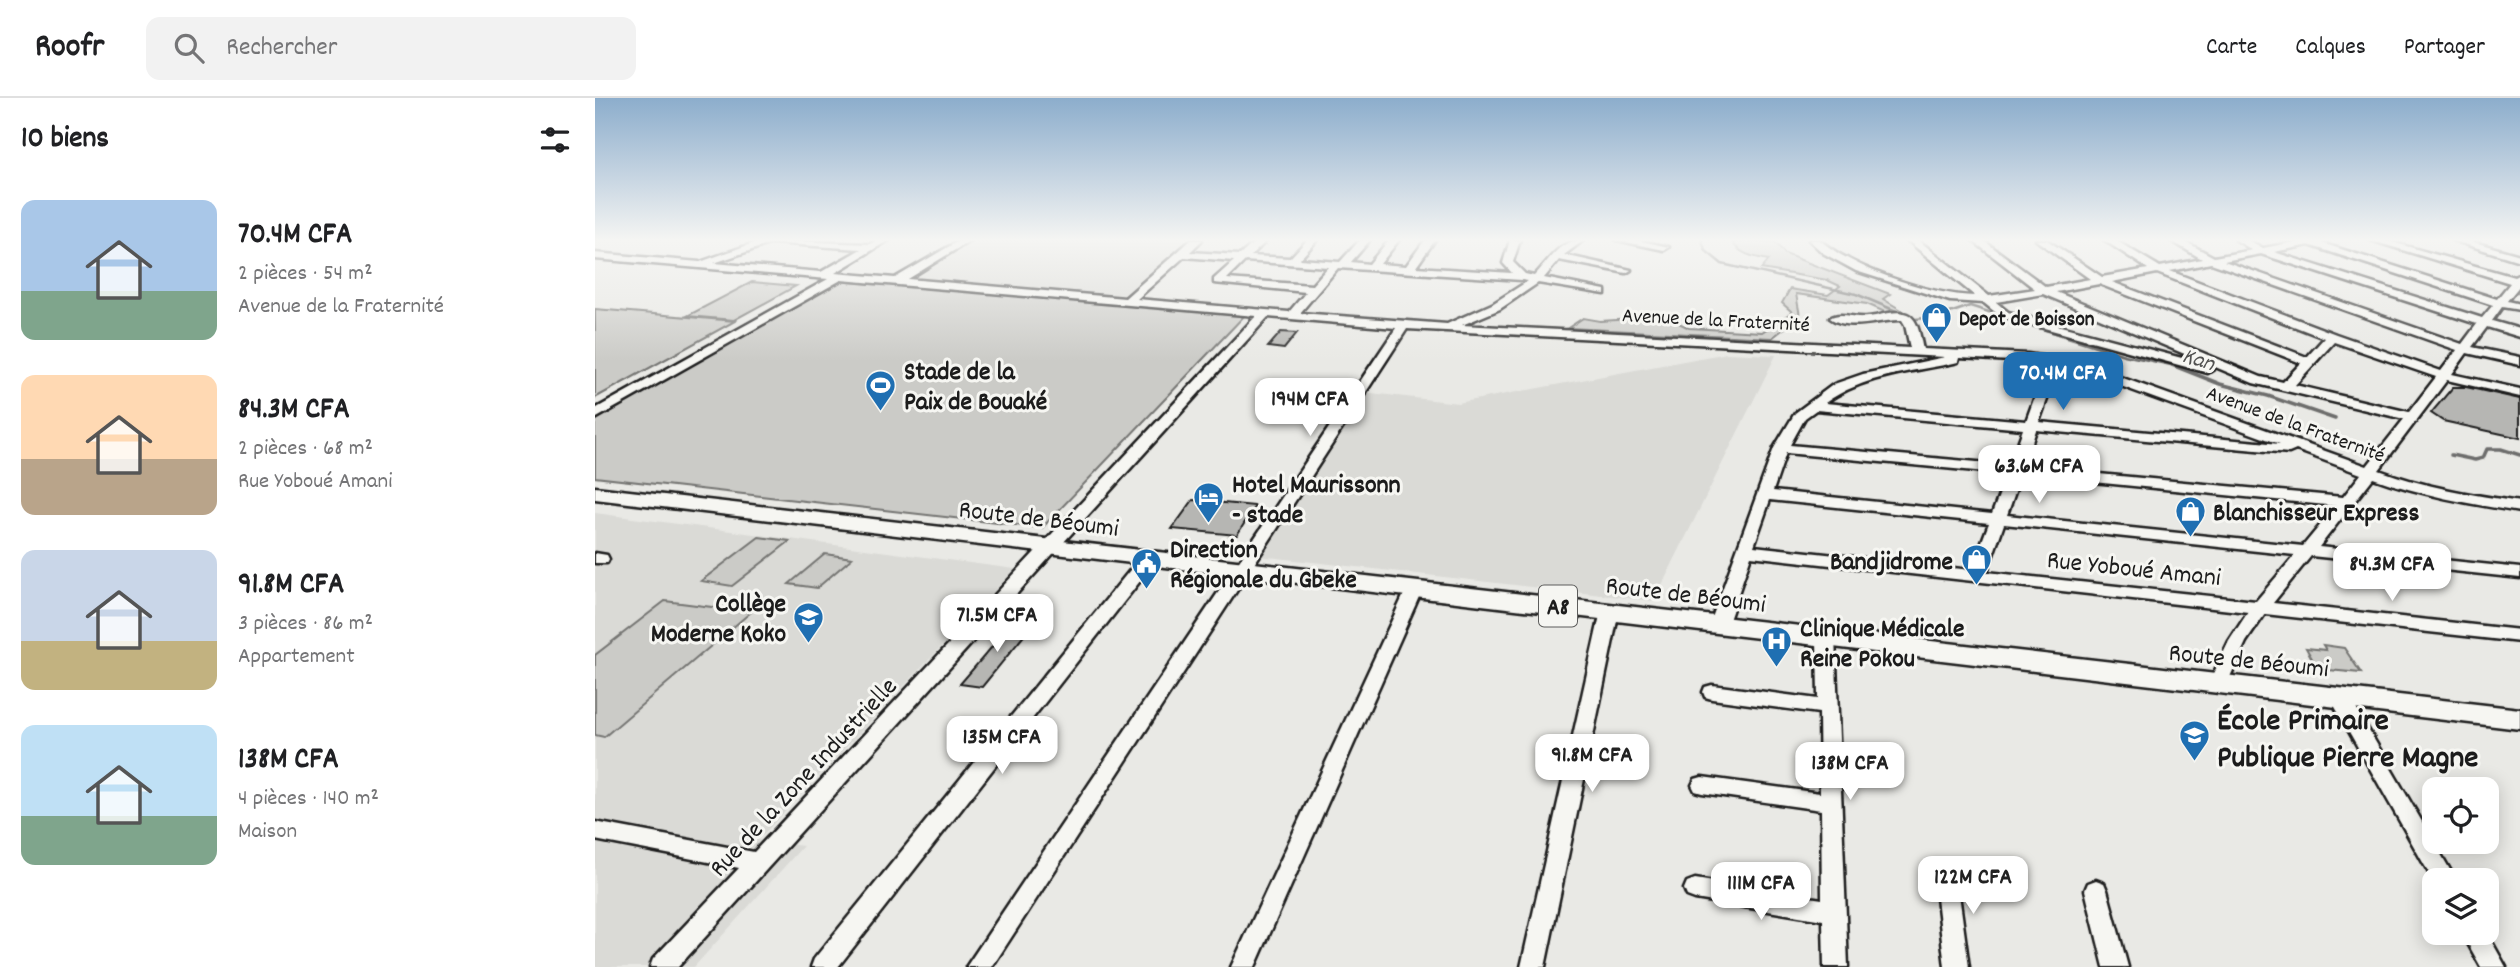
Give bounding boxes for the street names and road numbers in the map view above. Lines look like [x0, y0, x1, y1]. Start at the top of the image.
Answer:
street label: Avenue de la Fraternité [1621, 302, 1810, 342]
street label: Avenue de la Fraternité [2202, 380, 2388, 472]
street label: Route de Béoumi [956, 492, 1121, 549]
street label: Rue Yoboué Amani [2045, 543, 2223, 598]
street label: Route de Béoumi [1603, 568, 1768, 625]
road number: A8 [1539, 586, 1577, 626]
street label: Route de Béoumi [2167, 636, 2331, 689]
street label: Rue de la Zone Industrielle [702, 670, 907, 887]

